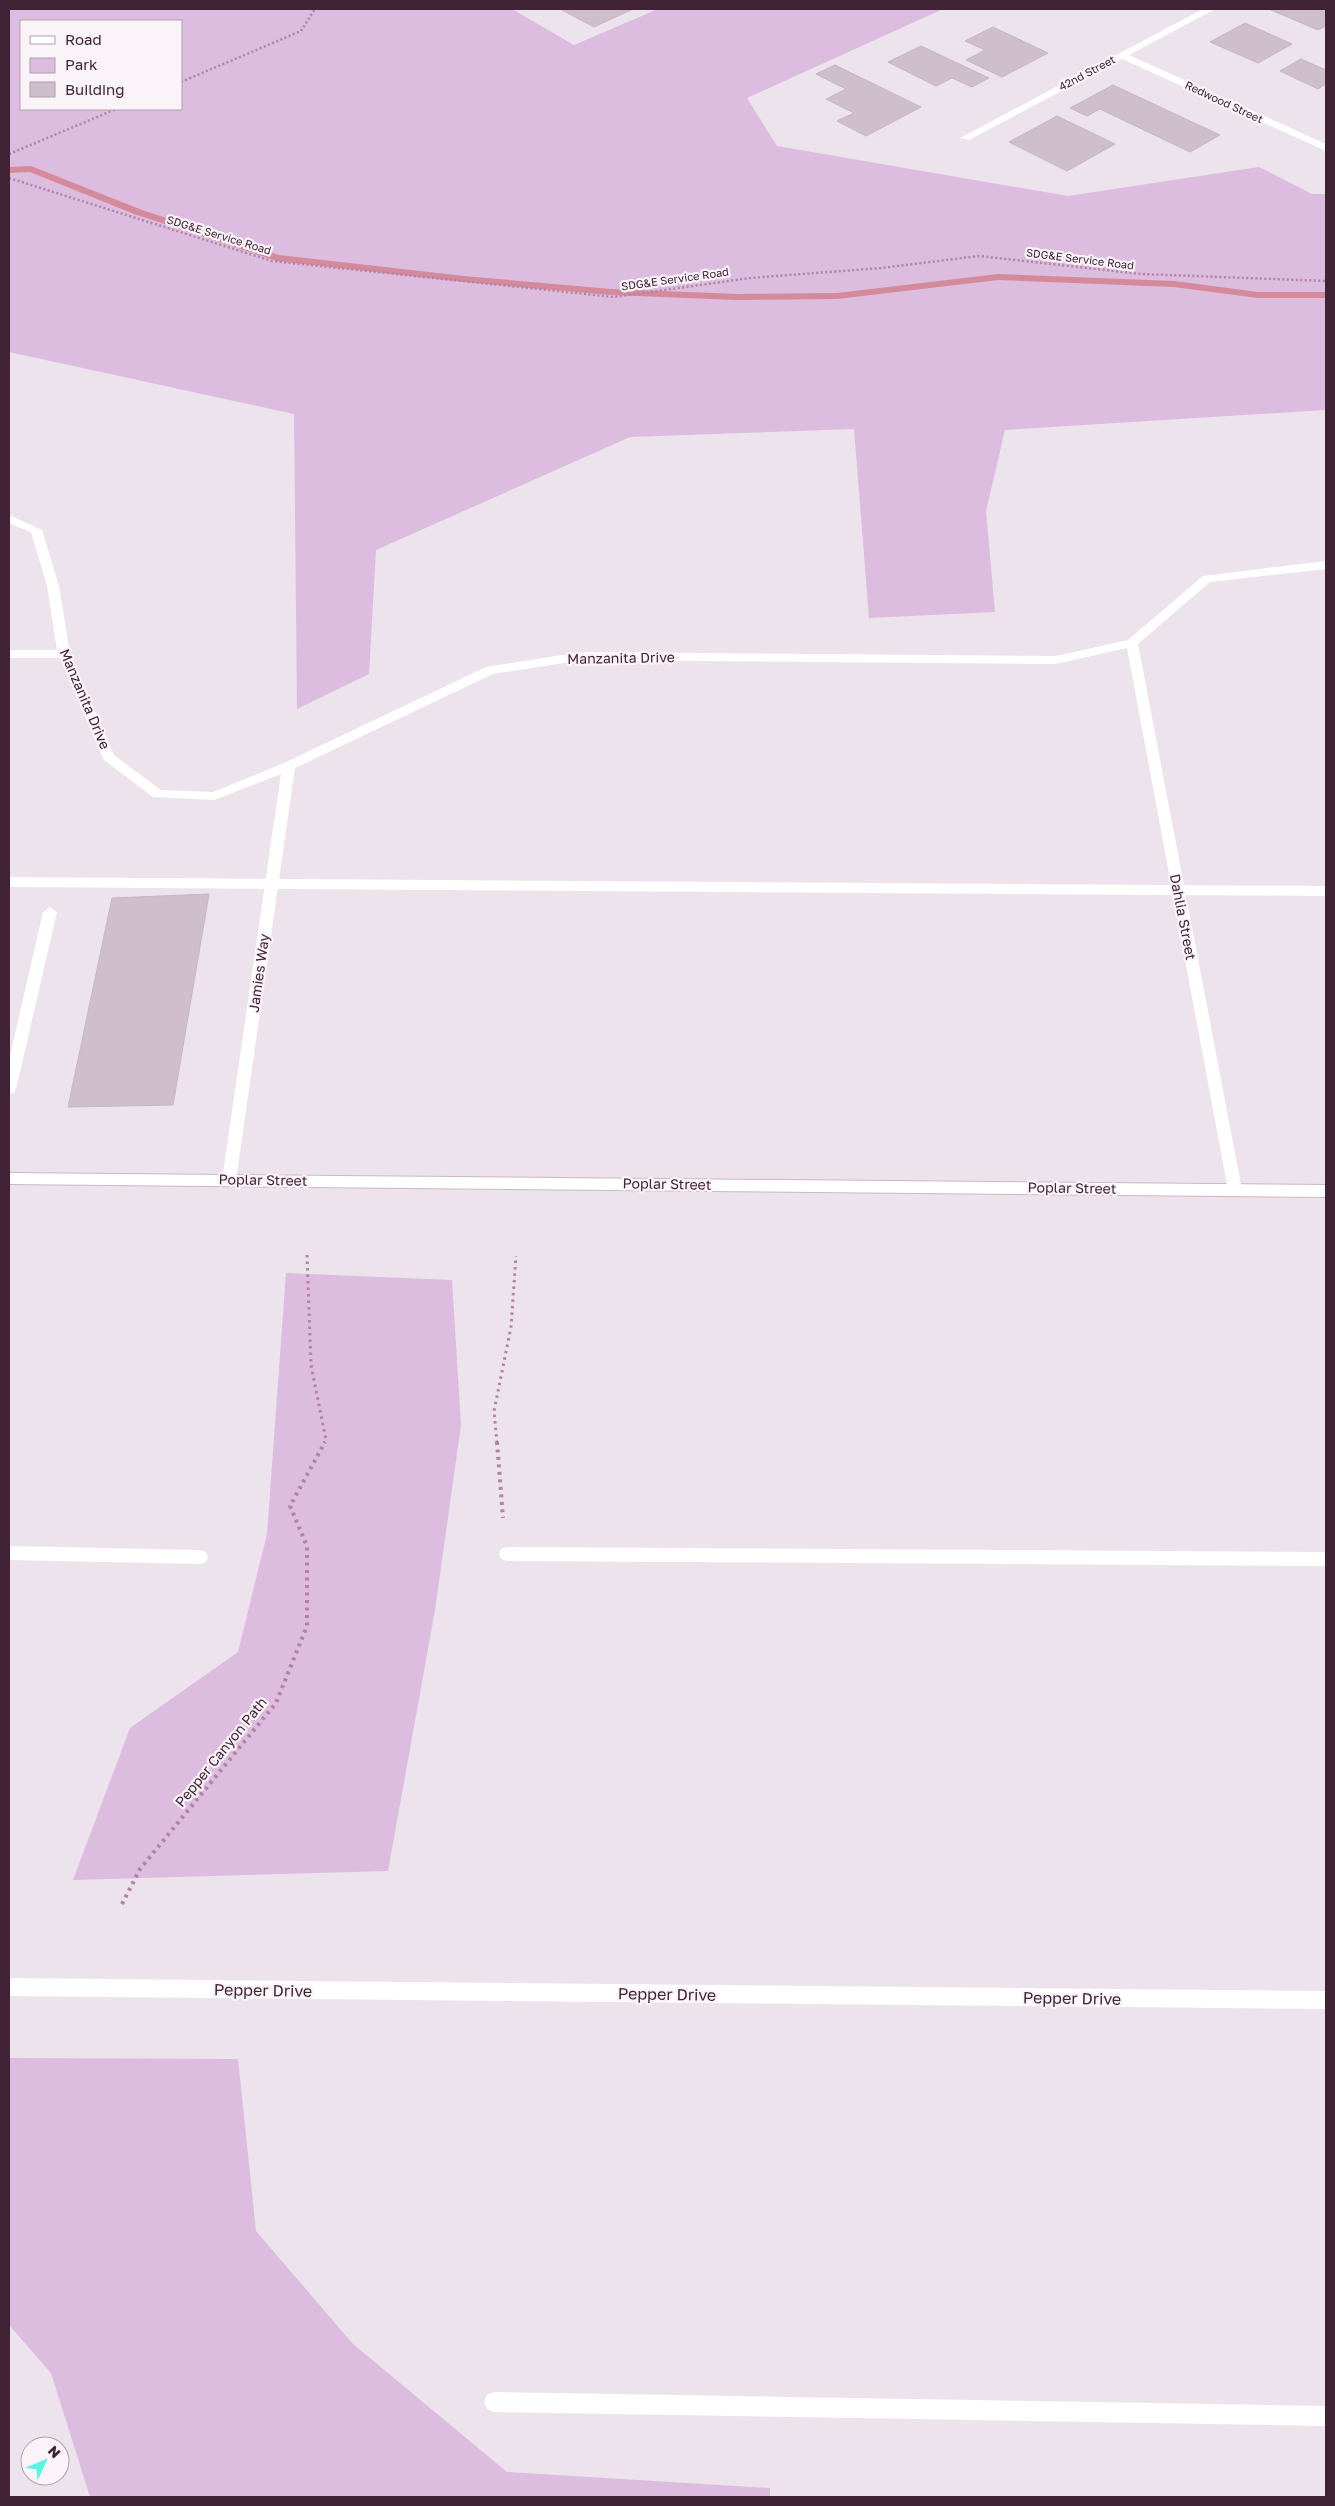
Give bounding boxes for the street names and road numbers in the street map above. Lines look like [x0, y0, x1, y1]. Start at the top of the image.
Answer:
street label: 42nd Street [1056, 52, 1117, 93]
street label: Redwood Street [1183, 78, 1265, 125]
street label: SDG&E Service Road [165, 212, 273, 257]
street label: SDG&E Service Road [1025, 245, 1135, 272]
street label: SDG&E Service Road [620, 265, 730, 292]
street label: Manzanita Drive [57, 646, 114, 752]
street label: Manzanita Drive [567, 648, 675, 667]
street label: Dahlia Street [1167, 872, 1200, 961]
street label: Jamies Way [245, 932, 272, 1013]
street label: Poplar Street [218, 1170, 308, 1189]
street label: Poplar Street [622, 1174, 712, 1193]
street label: Poplar Street [1027, 1178, 1117, 1197]
street label: Pepper Canyon Path [171, 1693, 270, 1810]
street label: Pepper Drive [214, 1979, 312, 2001]
street label: Pepper Drive [618, 1983, 716, 2005]
street label: Pepper Drive [1023, 1987, 1121, 2009]

